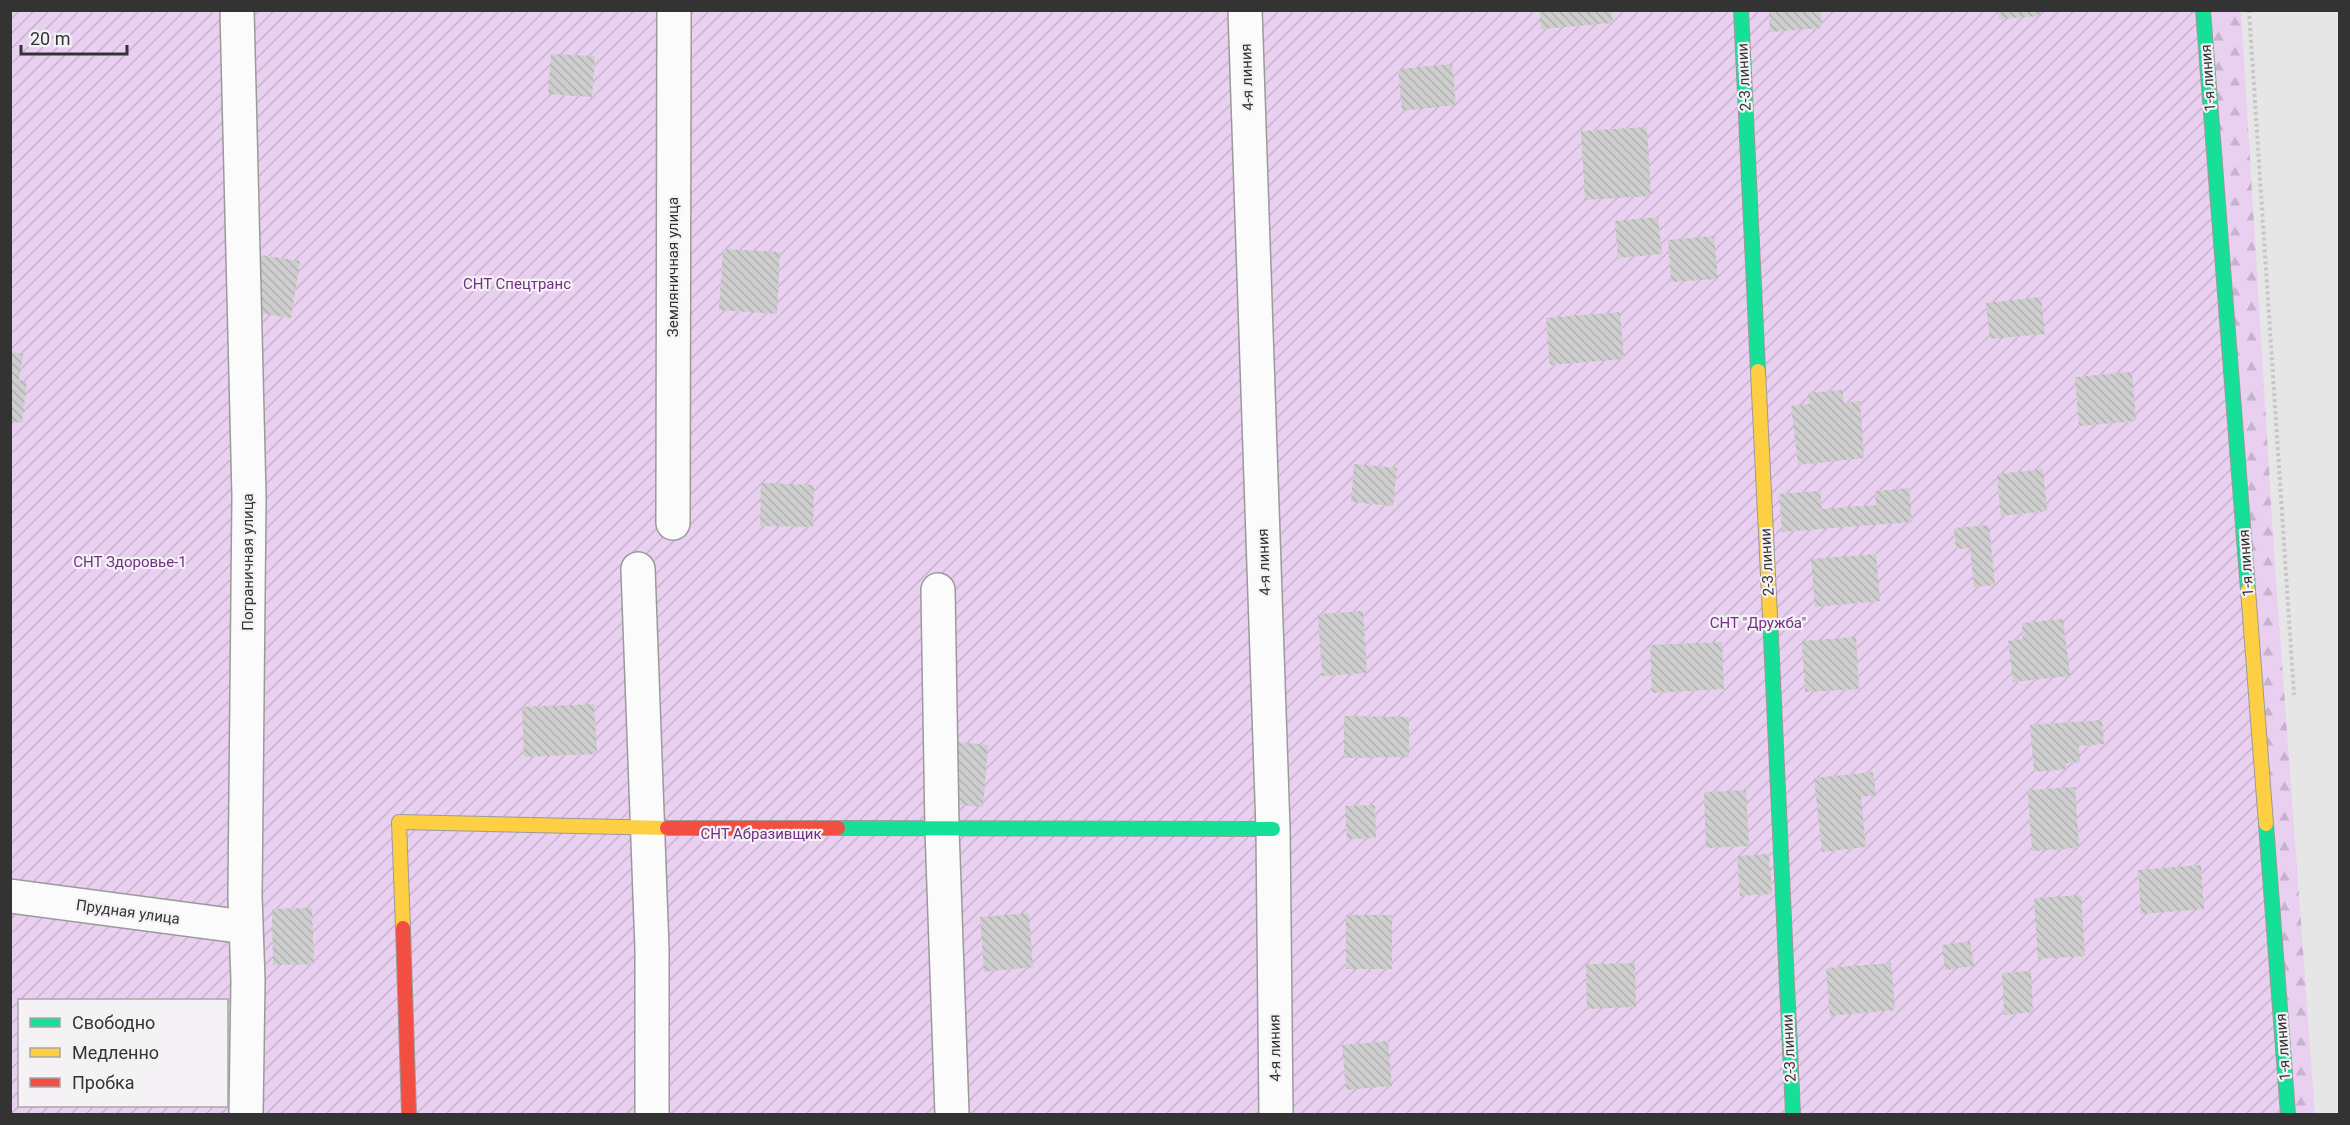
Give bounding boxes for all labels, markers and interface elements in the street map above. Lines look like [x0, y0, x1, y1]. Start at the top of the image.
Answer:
scale bar [21, 18, 128, 56]
text: 20 m [30, 28, 70, 49]
street label: 4-я линия [1237, 43, 1257, 111]
street label: 2-3 линии [1733, 43, 1755, 111]
street label: 1-я линия [2197, 44, 2219, 112]
street label: Земляничная улица [664, 197, 682, 337]
park label: СНТ Спецтранс [463, 275, 571, 293]
street label: Пограничная улица [239, 493, 257, 631]
street label: 4-я линия [1254, 528, 1274, 596]
street label: 2-3 линии [1756, 528, 1778, 596]
street label: 1-я линия [2235, 529, 2257, 597]
park label: СНТ Здоровье-1 [73, 553, 187, 571]
park label: СНТ "Дружба" [1710, 614, 1806, 632]
park label: СНТ Абразивщик [700, 825, 822, 843]
street label: Прудная улица [75, 896, 181, 928]
legend [18, 999, 228, 1107]
text: Свободно [72, 1012, 155, 1033]
street label: 1-я линия [2272, 1013, 2294, 1081]
street label: 4-я линия [1265, 1014, 1285, 1082]
street label: 2-3 линии [1778, 1014, 1800, 1082]
text: Медленно [72, 1042, 159, 1063]
text: Пробка [72, 1072, 135, 1093]

